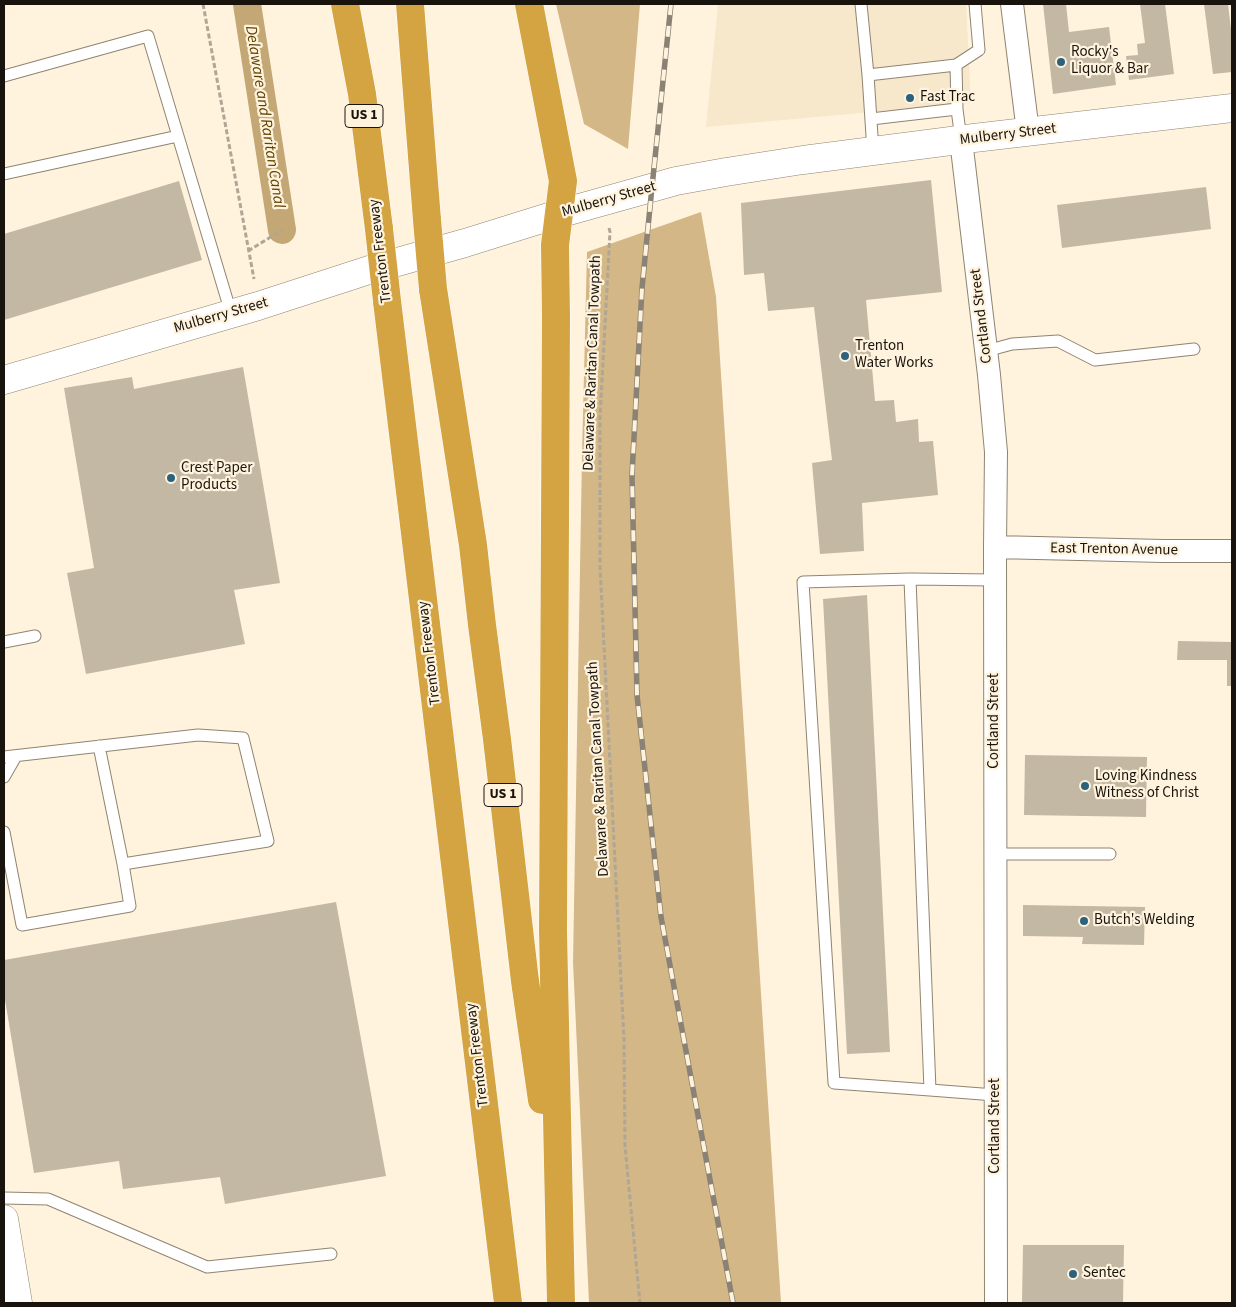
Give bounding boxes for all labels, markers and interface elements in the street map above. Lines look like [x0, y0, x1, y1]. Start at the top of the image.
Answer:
water label: Delaware and Raritan Canal [240, 24, 288, 210]
place label: Rocky's Liquor & Bar [1071, 44, 1149, 79]
marker: Rocky's Liquor & Bar [1055, 56, 1067, 68]
place label: Fast Trac [920, 89, 975, 107]
marker: Fast Trac [904, 92, 916, 104]
road number: US 1 [345, 104, 383, 128]
street label: Mulberry Street [959, 120, 1057, 150]
street label: Mulberry Street [560, 178, 658, 222]
street label: Trenton Freeway [366, 198, 396, 304]
street label: Delaware & Raritan Canal Towpath [580, 255, 606, 471]
street label: Cortland Street [967, 268, 997, 364]
street label: Mulberry Street [172, 294, 270, 338]
place label: Trenton Water Works [855, 338, 933, 373]
marker: Trenton Water Works [839, 350, 851, 362]
place label: Crest Paper Products [181, 460, 252, 495]
marker: Crest Paper Products [165, 472, 177, 484]
street label: East Trenton Avenue [1050, 540, 1178, 560]
street label: Trenton Freeway [415, 600, 445, 706]
street label: Delaware & Raritan Canal Towpath [584, 661, 614, 877]
street label: Cortland Street [986, 673, 1004, 769]
place label: Loving Kindness Witness of Christ [1095, 768, 1199, 803]
marker: Loving Kindness Witness of Christ [1079, 780, 1091, 792]
road number: US 1 [484, 784, 522, 806]
place label: Butch's Welding [1094, 912, 1194, 930]
marker: Butch's Welding [1078, 915, 1090, 927]
street label: Trenton Freeway [463, 1002, 493, 1108]
street label: Cortland Street [987, 1078, 1005, 1174]
place label: Sentec [1083, 1265, 1126, 1283]
marker: Sentec [1067, 1268, 1079, 1280]

